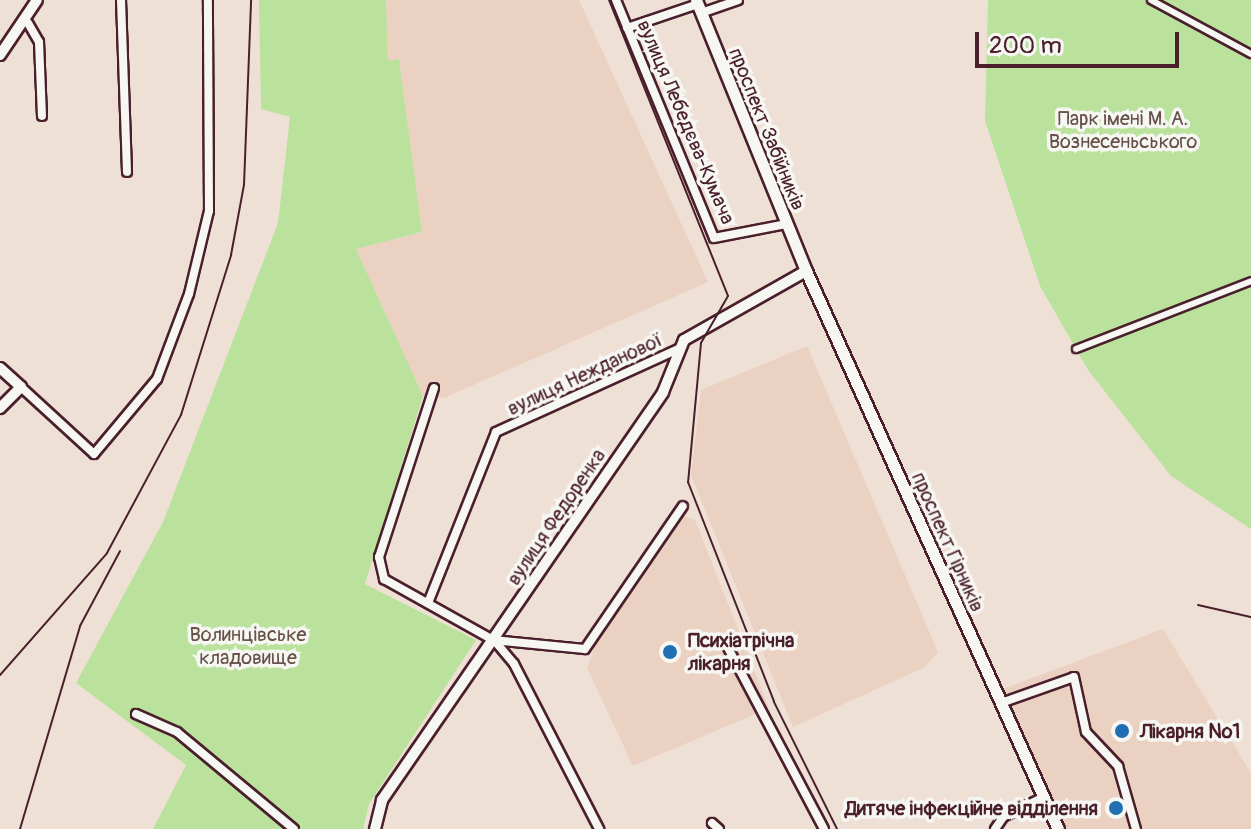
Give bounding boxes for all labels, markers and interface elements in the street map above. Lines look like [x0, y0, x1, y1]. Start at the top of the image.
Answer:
street label: вулиця Лебедєва-Кумача [632, 16, 740, 228]
scale bar [979, 16, 1183, 66]
text: 200 m [989, 31, 1062, 60]
street label: проспект Забійників [723, 44, 811, 214]
park label: Парк імені М. А. Вознесеньського [1049, 106, 1197, 153]
street label: вулиця Нежданової [503, 327, 667, 421]
street label: вулиця Федоренка [502, 444, 610, 590]
street label: проспект Гірників [906, 468, 990, 616]
park label: Волинцівське кладовище [190, 622, 306, 669]
place label: Психіатрічна лікарня [688, 628, 794, 675]
marker: Психіатрічна лікарня [659, 641, 681, 663]
place label: Лікарня №1 [1140, 719, 1240, 743]
marker: Лікарня №1 [1111, 720, 1133, 742]
place label: Дитяче інфекційне відділення [845, 796, 1098, 820]
marker: Дитяче інфекційне відділення [1105, 797, 1127, 819]

